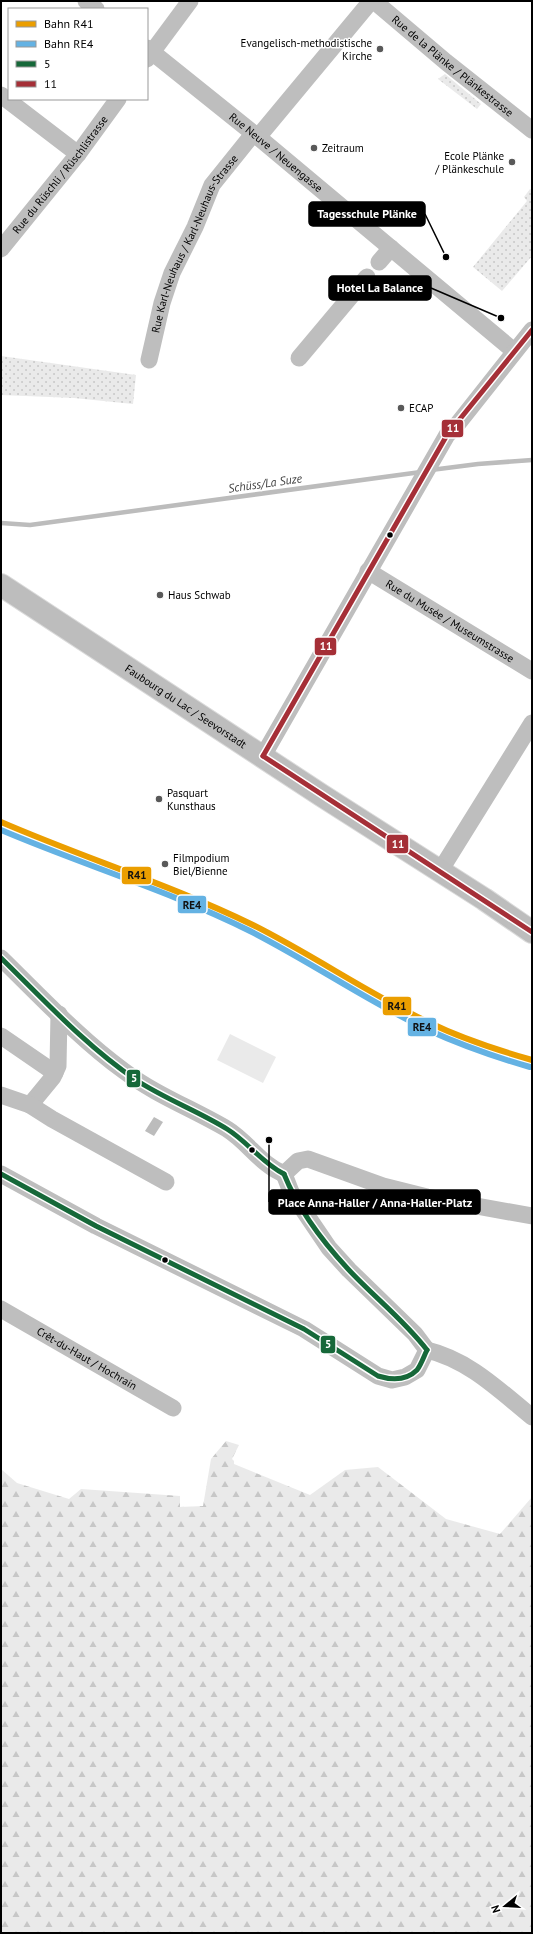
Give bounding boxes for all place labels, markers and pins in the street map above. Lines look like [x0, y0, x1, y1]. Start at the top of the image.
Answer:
place label: Evangelisch-methodistische Kirche [241, 36, 372, 63]
marker: Evangelisch-methodistische Kirche [375, 44, 385, 54]
place label: Zeitraum [322, 141, 364, 155]
marker: Zeitraum [309, 143, 319, 153]
place label: Ecole Plänke / Plänkeschule [434, 149, 504, 176]
marker: Ecole Plänke / Plänkeschule [507, 157, 517, 167]
callout: Tagesschule Plänke [309, 202, 425, 226]
callout: Hotel La Balance [329, 276, 431, 300]
place label: ECAP [409, 401, 433, 415]
marker: ECAP [396, 403, 406, 413]
unlabelled marker [385, 530, 395, 540]
place label: Haus Schwab [168, 588, 231, 602]
marker: Haus Schwab [155, 590, 165, 600]
place label: Pasquart Kunsthaus [167, 786, 216, 813]
marker: Pasquart Kunsthaus [154, 794, 164, 804]
place label: Filmpodium Biel/Bienne [173, 851, 229, 878]
marker: Filmpodium Biel/Bienne [160, 859, 170, 869]
unlabelled marker [247, 1145, 257, 1155]
callout: Place Anna-Haller / Anna-Haller-Platz [269, 1190, 480, 1214]
unlabelled marker [160, 1255, 170, 1265]

